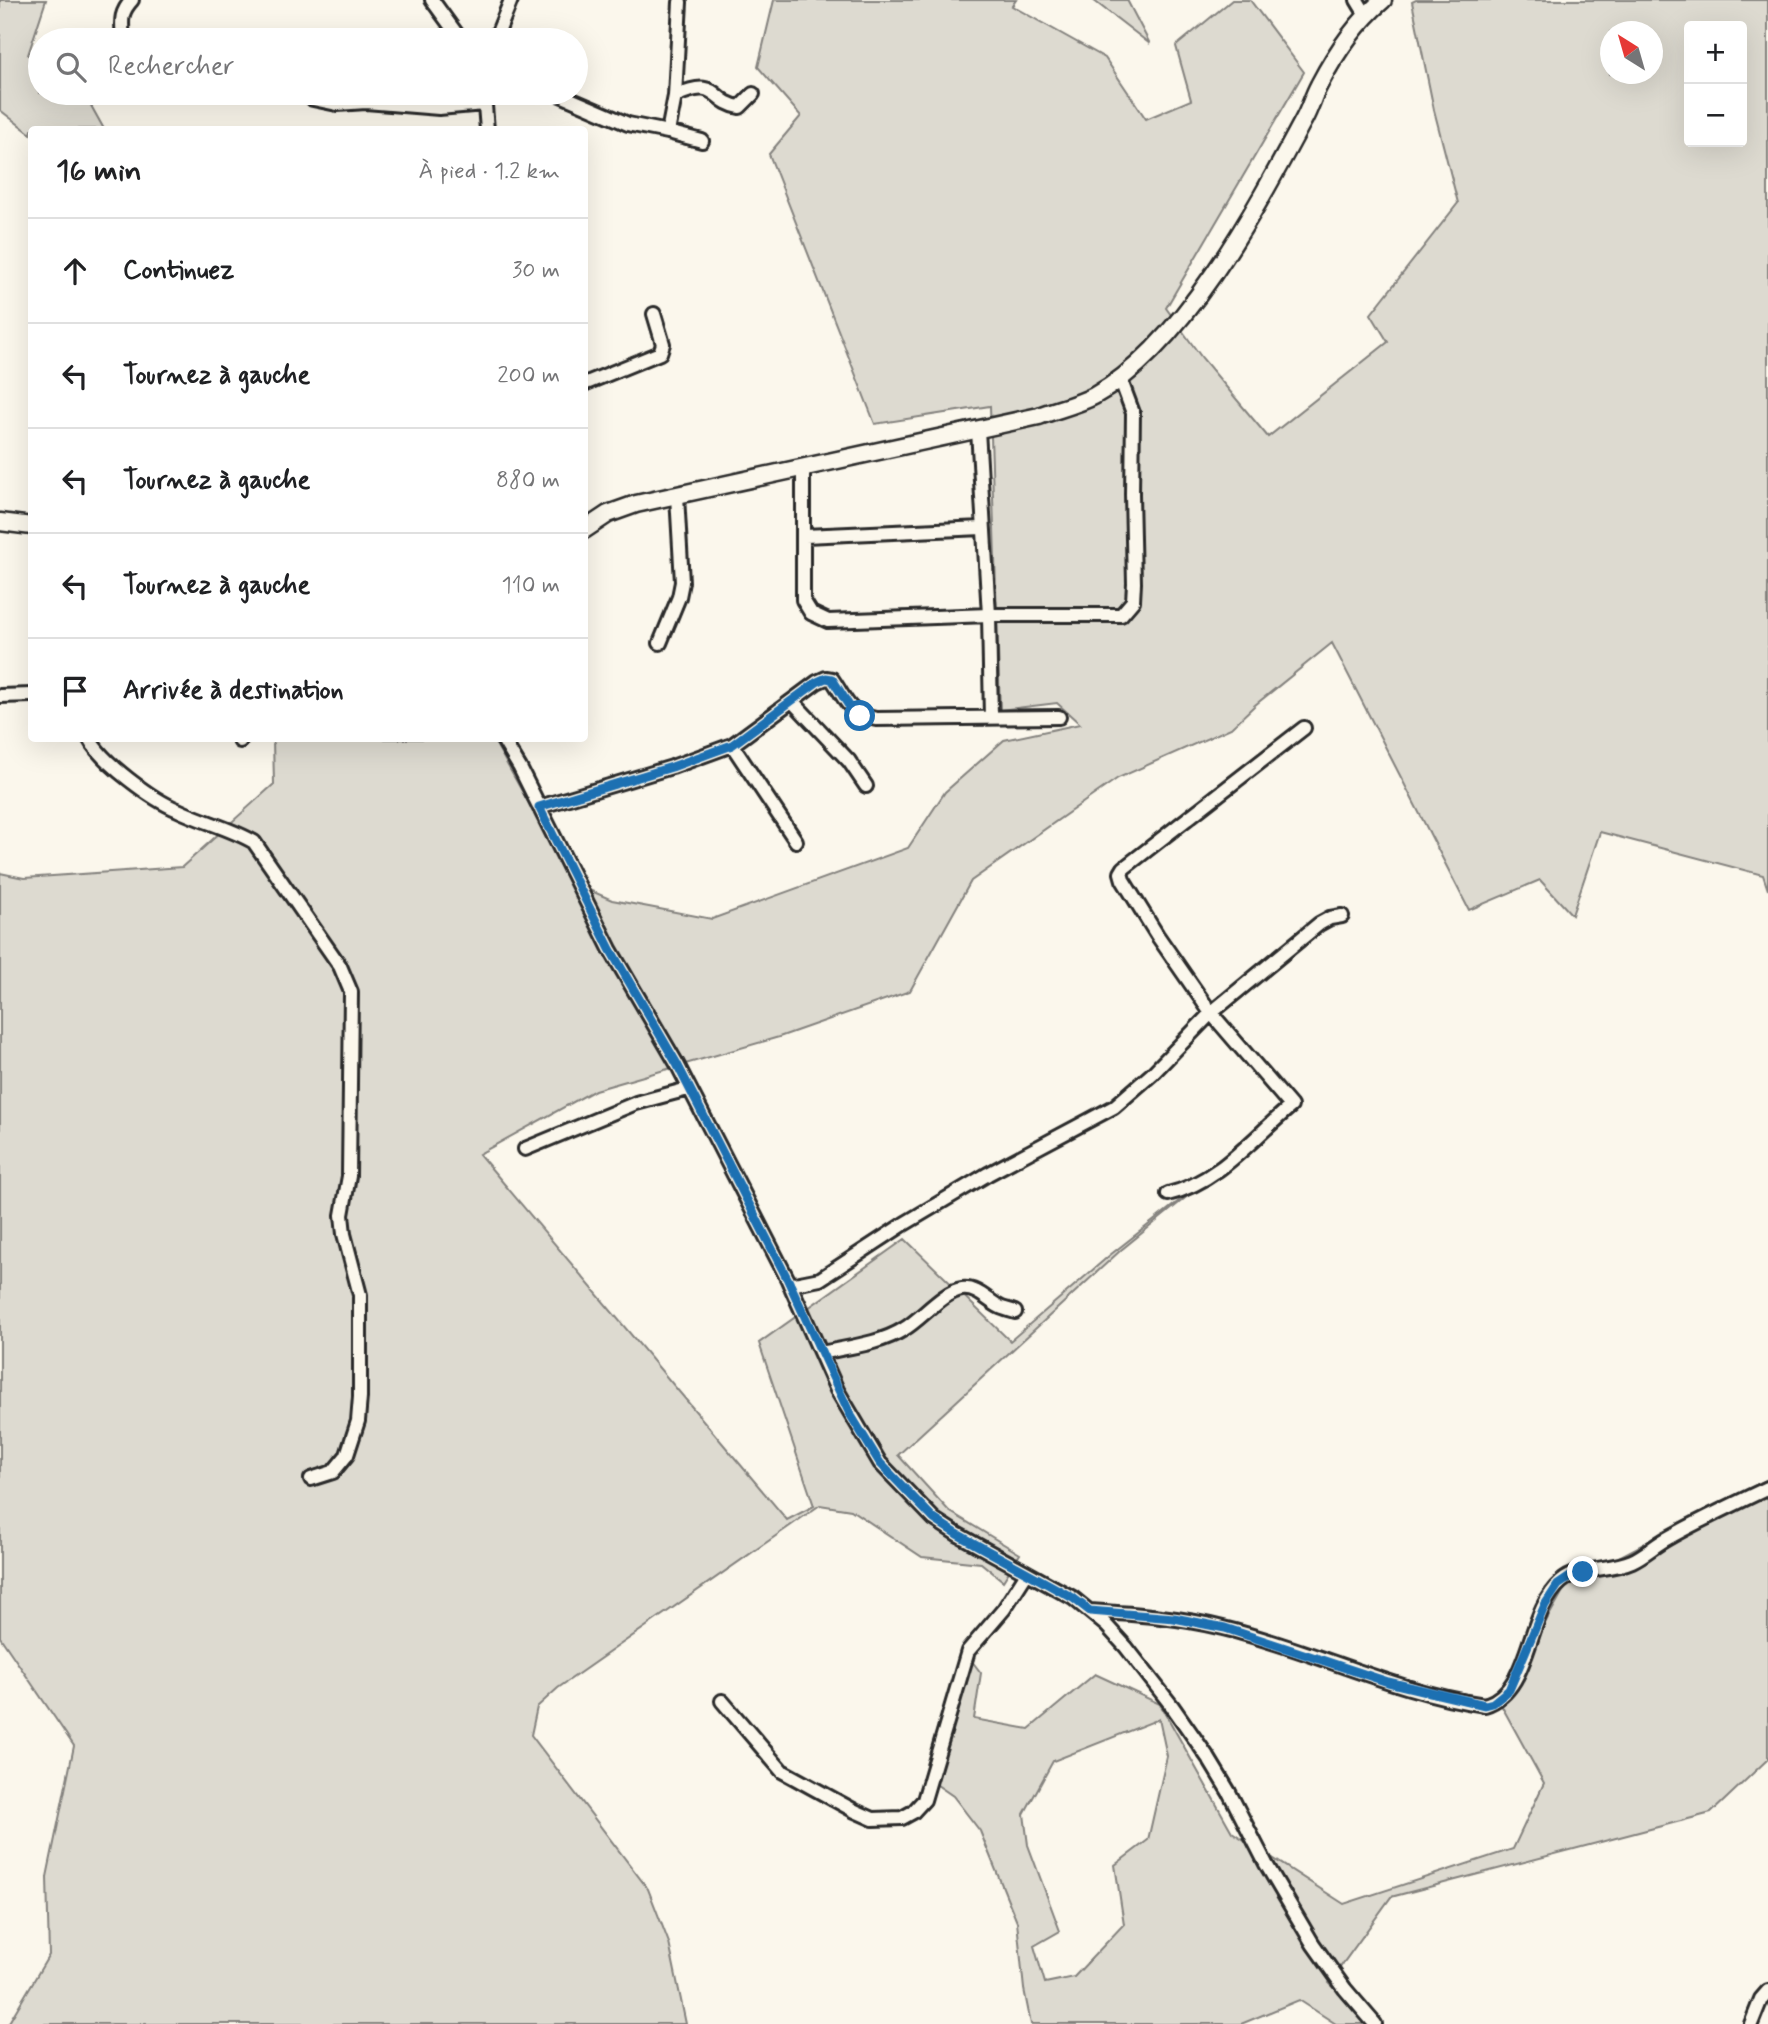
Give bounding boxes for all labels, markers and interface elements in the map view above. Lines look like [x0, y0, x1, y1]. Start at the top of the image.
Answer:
north arrow [1600, 21, 1663, 84]
map controls [1684, 21, 1747, 147]
button: + [1684, 21, 1747, 84]
search box [28, 28, 588, 105]
icon: search [52, 48, 90, 86]
text: Rechercher [108, 50, 234, 84]
button: − [1684, 84, 1747, 147]
text: 16 min [56, 152, 142, 191]
text: À pied · 1.2 km [419, 157, 560, 187]
icon: ahead [56, 252, 94, 290]
text: Continuez [123, 254, 234, 288]
text: 30 m [512, 256, 560, 286]
icon: left [56, 357, 94, 395]
text: Tournez à gauche [123, 359, 310, 393]
text: 200 m [497, 361, 560, 391]
icon: left [56, 462, 94, 500]
text: Tournez à gauche [123, 464, 310, 498]
text: 880 m [496, 466, 560, 496]
icon: left [56, 567, 94, 605]
text: Tournez à gauche [123, 569, 310, 603]
text: 110 m [501, 571, 560, 601]
icon: arrive [56, 672, 94, 710]
text: Arrivée à destination [123, 674, 344, 708]
route start [844, 700, 875, 731]
route end [1567, 1556, 1598, 1587]

